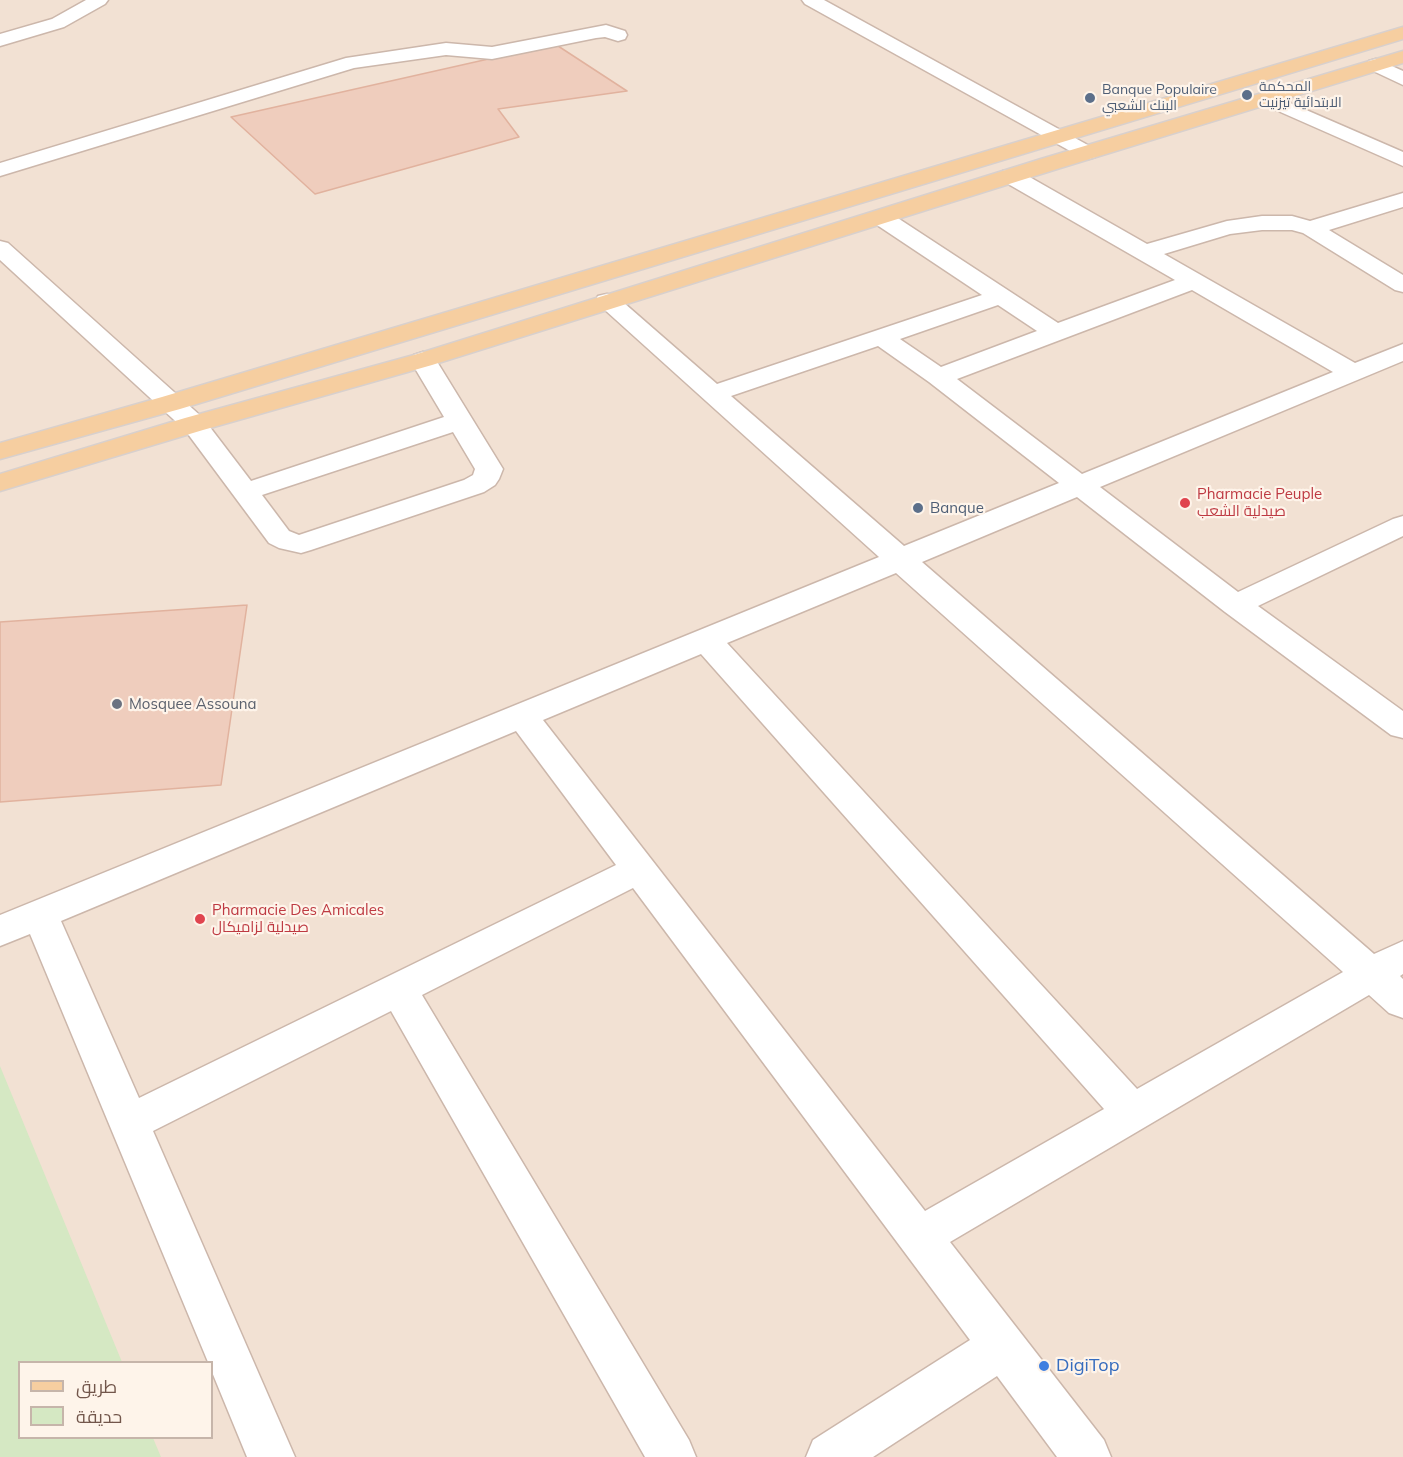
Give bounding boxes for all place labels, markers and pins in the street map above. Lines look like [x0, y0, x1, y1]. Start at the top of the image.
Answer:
place label: المحكمة الابتدائية تيزنيت [1259, 79, 1342, 112]
place label: Banque Populaire البنك الشعبي [1102, 82, 1217, 114]
marker: المحكمة الابتدائية تيزنيت [1240, 88, 1254, 102]
marker: Banque Populaire البنك الشعبي [1083, 91, 1097, 105]
place label: Pharmacie Peuple صيدلية الشعب [1197, 485, 1322, 520]
marker: Pharmacie Peuple صيدلية الشعب [1178, 496, 1192, 510]
place label: Banque [930, 499, 984, 517]
marker: Banque [911, 501, 925, 515]
place label: Mosquee Assouna [129, 695, 257, 713]
marker: Mosquee Assouna [110, 697, 124, 711]
place label: Pharmacie Des Amicales صيدلية لزاميكال [212, 901, 384, 936]
marker: Pharmacie Des Amicales صيدلية لزاميكال [193, 912, 207, 926]
place label: DigiTop [1056, 1355, 1119, 1377]
marker: DigiTop [1037, 1359, 1051, 1373]

